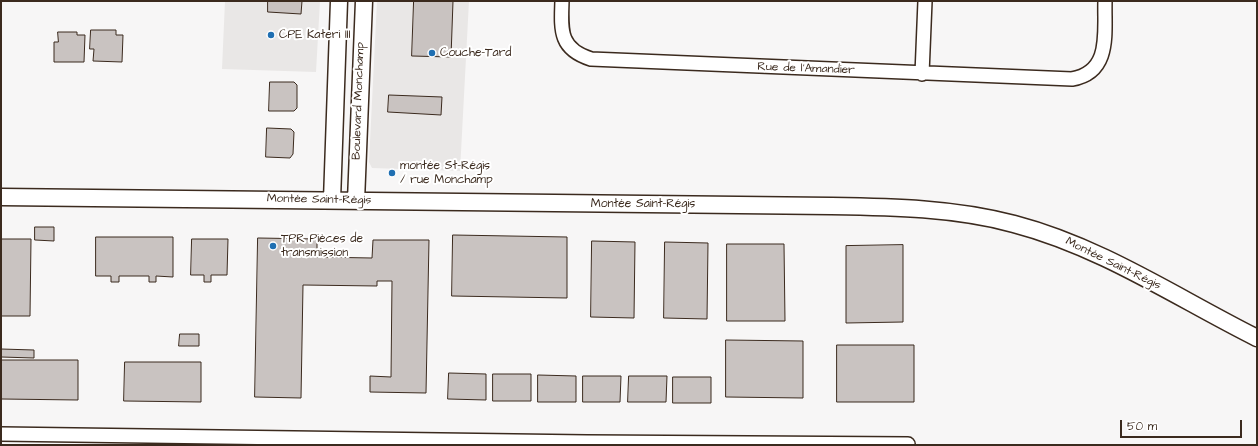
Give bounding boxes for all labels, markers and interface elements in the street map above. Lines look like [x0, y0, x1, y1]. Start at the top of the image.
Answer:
place label: CPE Kateri III [279, 28, 350, 42]
marker: CPE Kateri III [266, 30, 276, 40]
street label: Boulevard Monchamp [350, 42, 368, 160]
place label: Couche-Tard [440, 46, 511, 60]
marker: Couche-Tard [427, 48, 437, 58]
street label: Rue de l'Amandier [757, 60, 855, 78]
place label: montée St-Régis / rue Monchamp [400, 159, 493, 187]
marker: montée St-Régis / rue Monchamp [387, 168, 397, 178]
street label: Montée Saint-Régis [267, 192, 371, 208]
street label: Montée Saint-Régis [591, 197, 695, 211]
place label: TPR Pièces de transmission [281, 232, 363, 260]
street label: Montée Saint-Régis [1063, 235, 1163, 293]
marker: TPR Pièces de transmission [268, 241, 278, 251]
scale bar [1122, 412, 1244, 438]
text: 50 m [1127, 418, 1157, 435]

